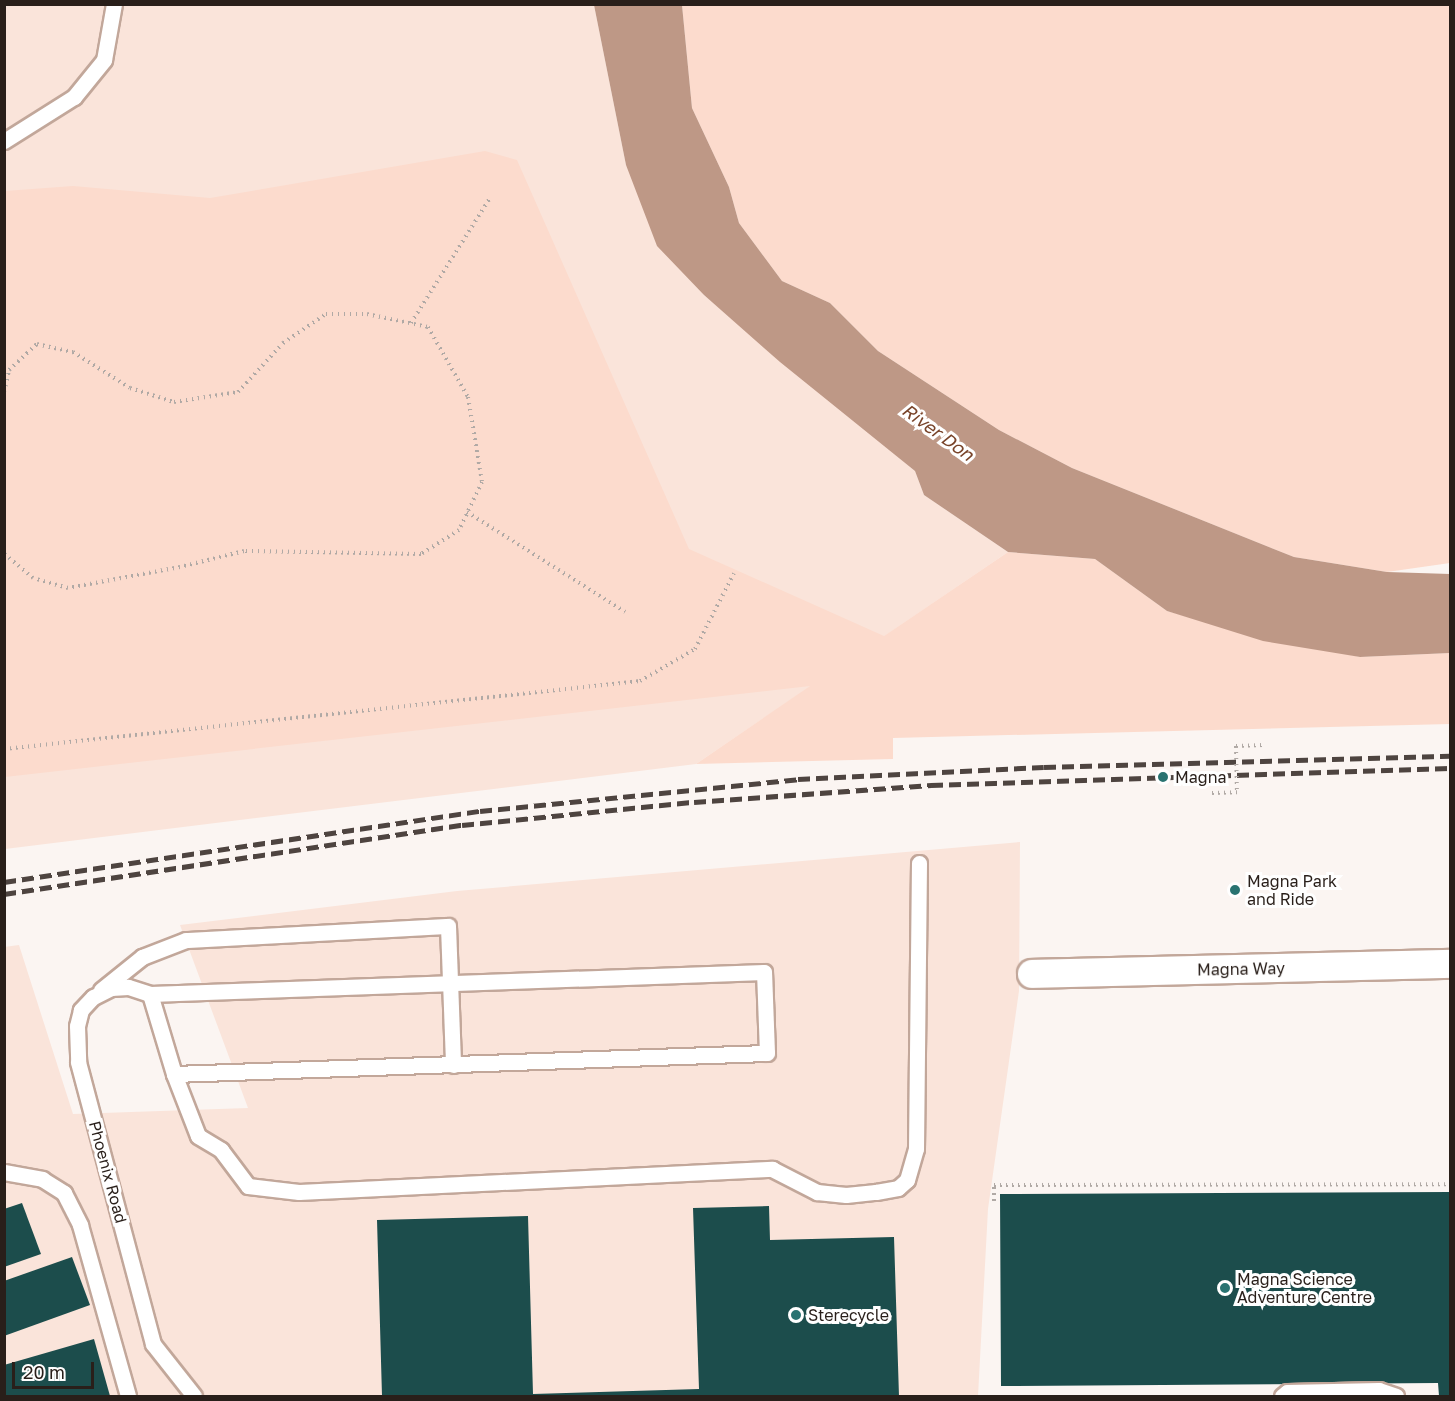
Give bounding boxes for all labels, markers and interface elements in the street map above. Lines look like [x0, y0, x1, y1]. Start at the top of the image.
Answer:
water label: River Don [898, 399, 978, 465]
place label: Magna [1175, 767, 1227, 787]
marker: Magna [1156, 770, 1170, 784]
place label: Magna Park and Ride [1247, 871, 1337, 909]
marker: Magna Park and Ride [1228, 883, 1242, 897]
street label: Magna Way [1197, 959, 1285, 979]
street label: Phoenix Road [85, 1119, 131, 1225]
place label: Magna Science Adventure Centre [1237, 1269, 1372, 1307]
marker: Magna Science Adventure Centre [1218, 1281, 1232, 1295]
place label: Sterecycle [808, 1305, 889, 1325]
marker: Sterecycle [789, 1308, 803, 1322]
scale bar [15, 1350, 98, 1388]
text: 20 m [23, 1361, 65, 1383]

